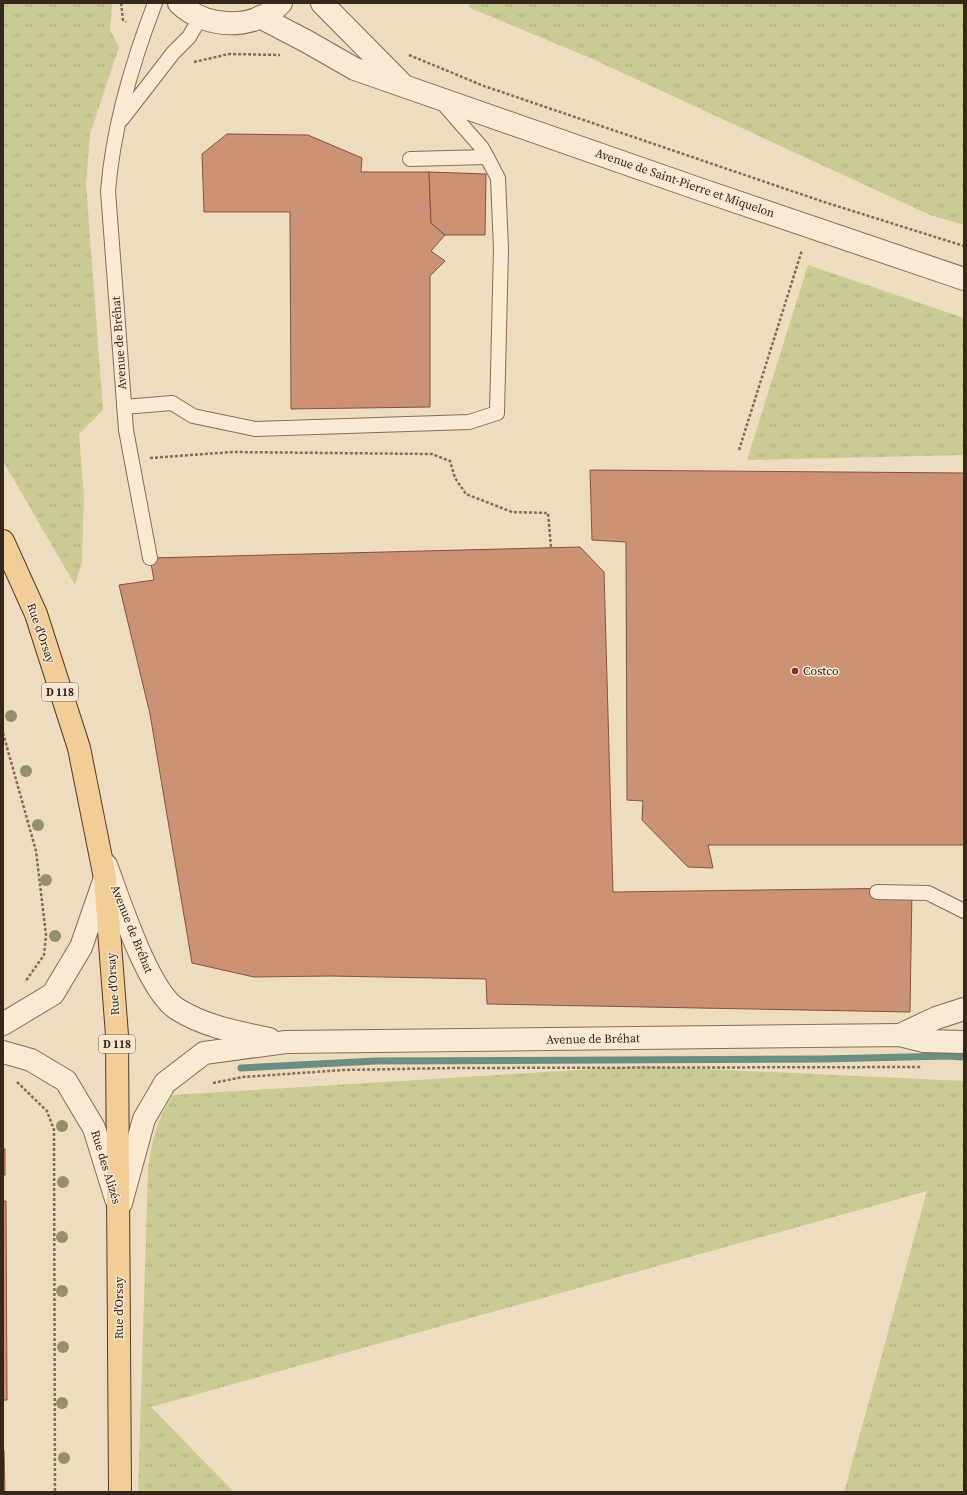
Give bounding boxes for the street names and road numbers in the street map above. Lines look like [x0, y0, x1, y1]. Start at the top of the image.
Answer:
street label: Avenue de Saint-Pierre et Miquelon [593, 145, 777, 221]
street label: Avenue de Bréhat [108, 296, 130, 390]
street label: Rue d'Orsay [23, 601, 59, 666]
road number: D 118 [42, 683, 78, 701]
street label: Avenue de Bréhat [107, 883, 157, 975]
street label: Rue d'Orsay [103, 951, 123, 1016]
street label: Avenue de Bréhat [546, 1030, 640, 1048]
road number: D 118 [99, 1035, 135, 1053]
street label: Rue des Alizés [87, 1128, 125, 1206]
street label: Rue d'Orsay [111, 1276, 127, 1339]

